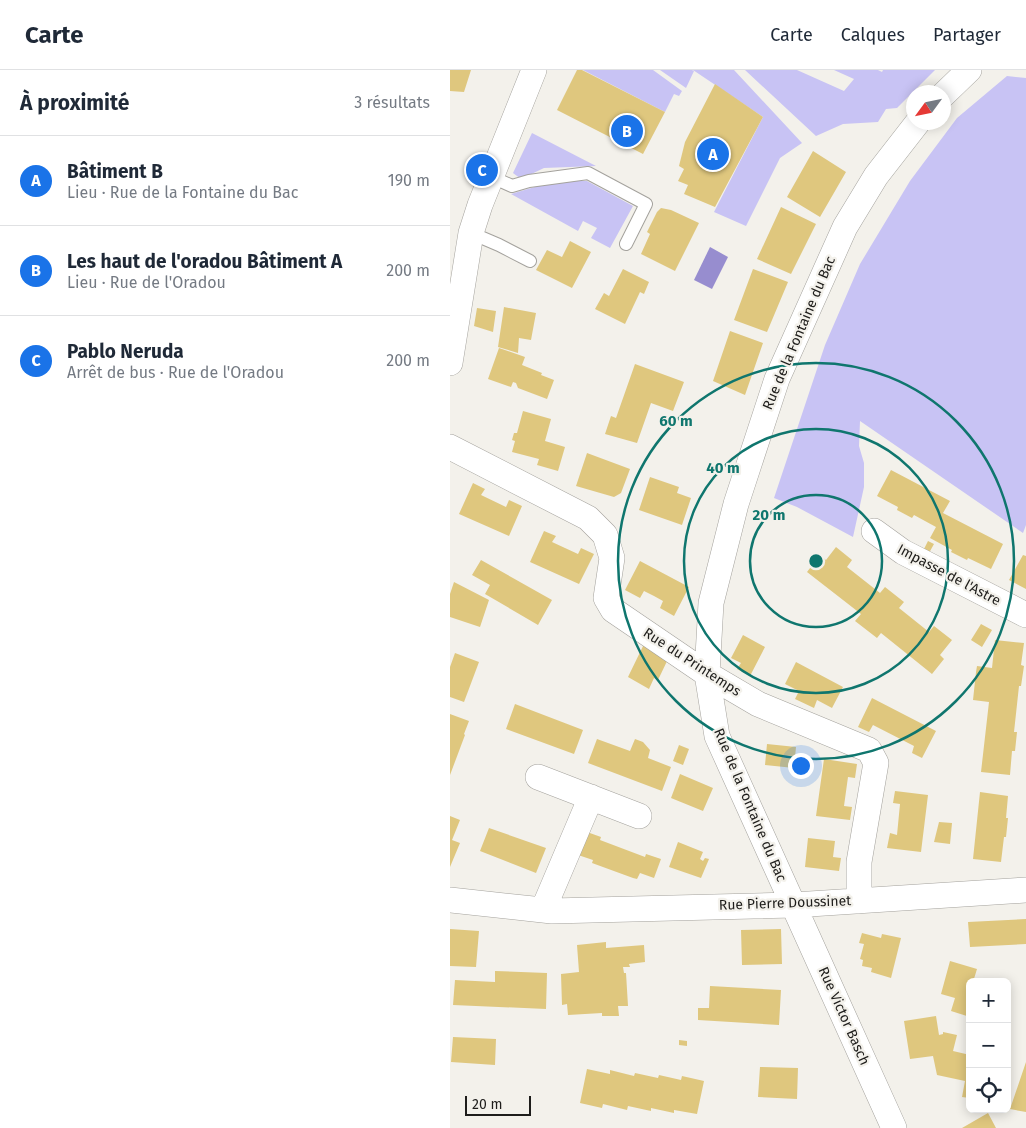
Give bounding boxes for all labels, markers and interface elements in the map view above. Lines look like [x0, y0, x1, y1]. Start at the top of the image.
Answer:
text: Carte [25, 21, 83, 49]
text: Carte [770, 24, 813, 46]
text: Calques [841, 24, 905, 46]
text: Partager [933, 24, 1001, 46]
north arrow [906, 85, 951, 130]
text: À proximité [20, 90, 129, 116]
text: 3 résultats [354, 93, 430, 112]
pin: B [611, 112, 643, 150]
pin: A [697, 135, 729, 173]
pin: C [466, 151, 498, 189]
text: Bâtiment B [67, 160, 163, 183]
text: A [31, 171, 41, 190]
text: 190 m [388, 171, 430, 190]
text: Lieu · Rue de la Fontaine du Bac [67, 183, 298, 202]
text: Les haut de l'oradou Bâtiment A [67, 250, 342, 273]
street label: Rue de la Fontaine du Bac [759, 253, 839, 412]
text: B [31, 261, 41, 280]
text: 200 m [386, 261, 430, 280]
text: Lieu · Rue de l'Oradou [67, 273, 226, 292]
text: Pablo Neruda [67, 340, 184, 363]
text: C [31, 351, 41, 370]
text: 200 m [386, 351, 430, 370]
text: Arrêt de bus · Rue de l'Oradou [67, 363, 284, 382]
text: 60 m [659, 412, 693, 430]
text: 40 m [706, 459, 740, 477]
text: 20 m [753, 506, 785, 524]
street label: Impasse de l'Astre [894, 541, 1004, 609]
centre of rings [807, 552, 825, 570]
street label: Rue du Printemps [640, 624, 744, 700]
street label: Rue de la Fontaine du Bac [710, 726, 790, 885]
your location [788, 753, 814, 779]
street label: Rue Pierre Doussinet [718, 892, 852, 914]
street label: Rue Victor Basch [815, 964, 873, 1068]
map controls [966, 978, 1011, 1113]
button: + [966, 978, 1011, 1023]
button: − [966, 1023, 1011, 1068]
button: locate [966, 1068, 1011, 1113]
scale bar [465, 1093, 531, 1116]
text: 20 m [472, 1096, 502, 1113]

